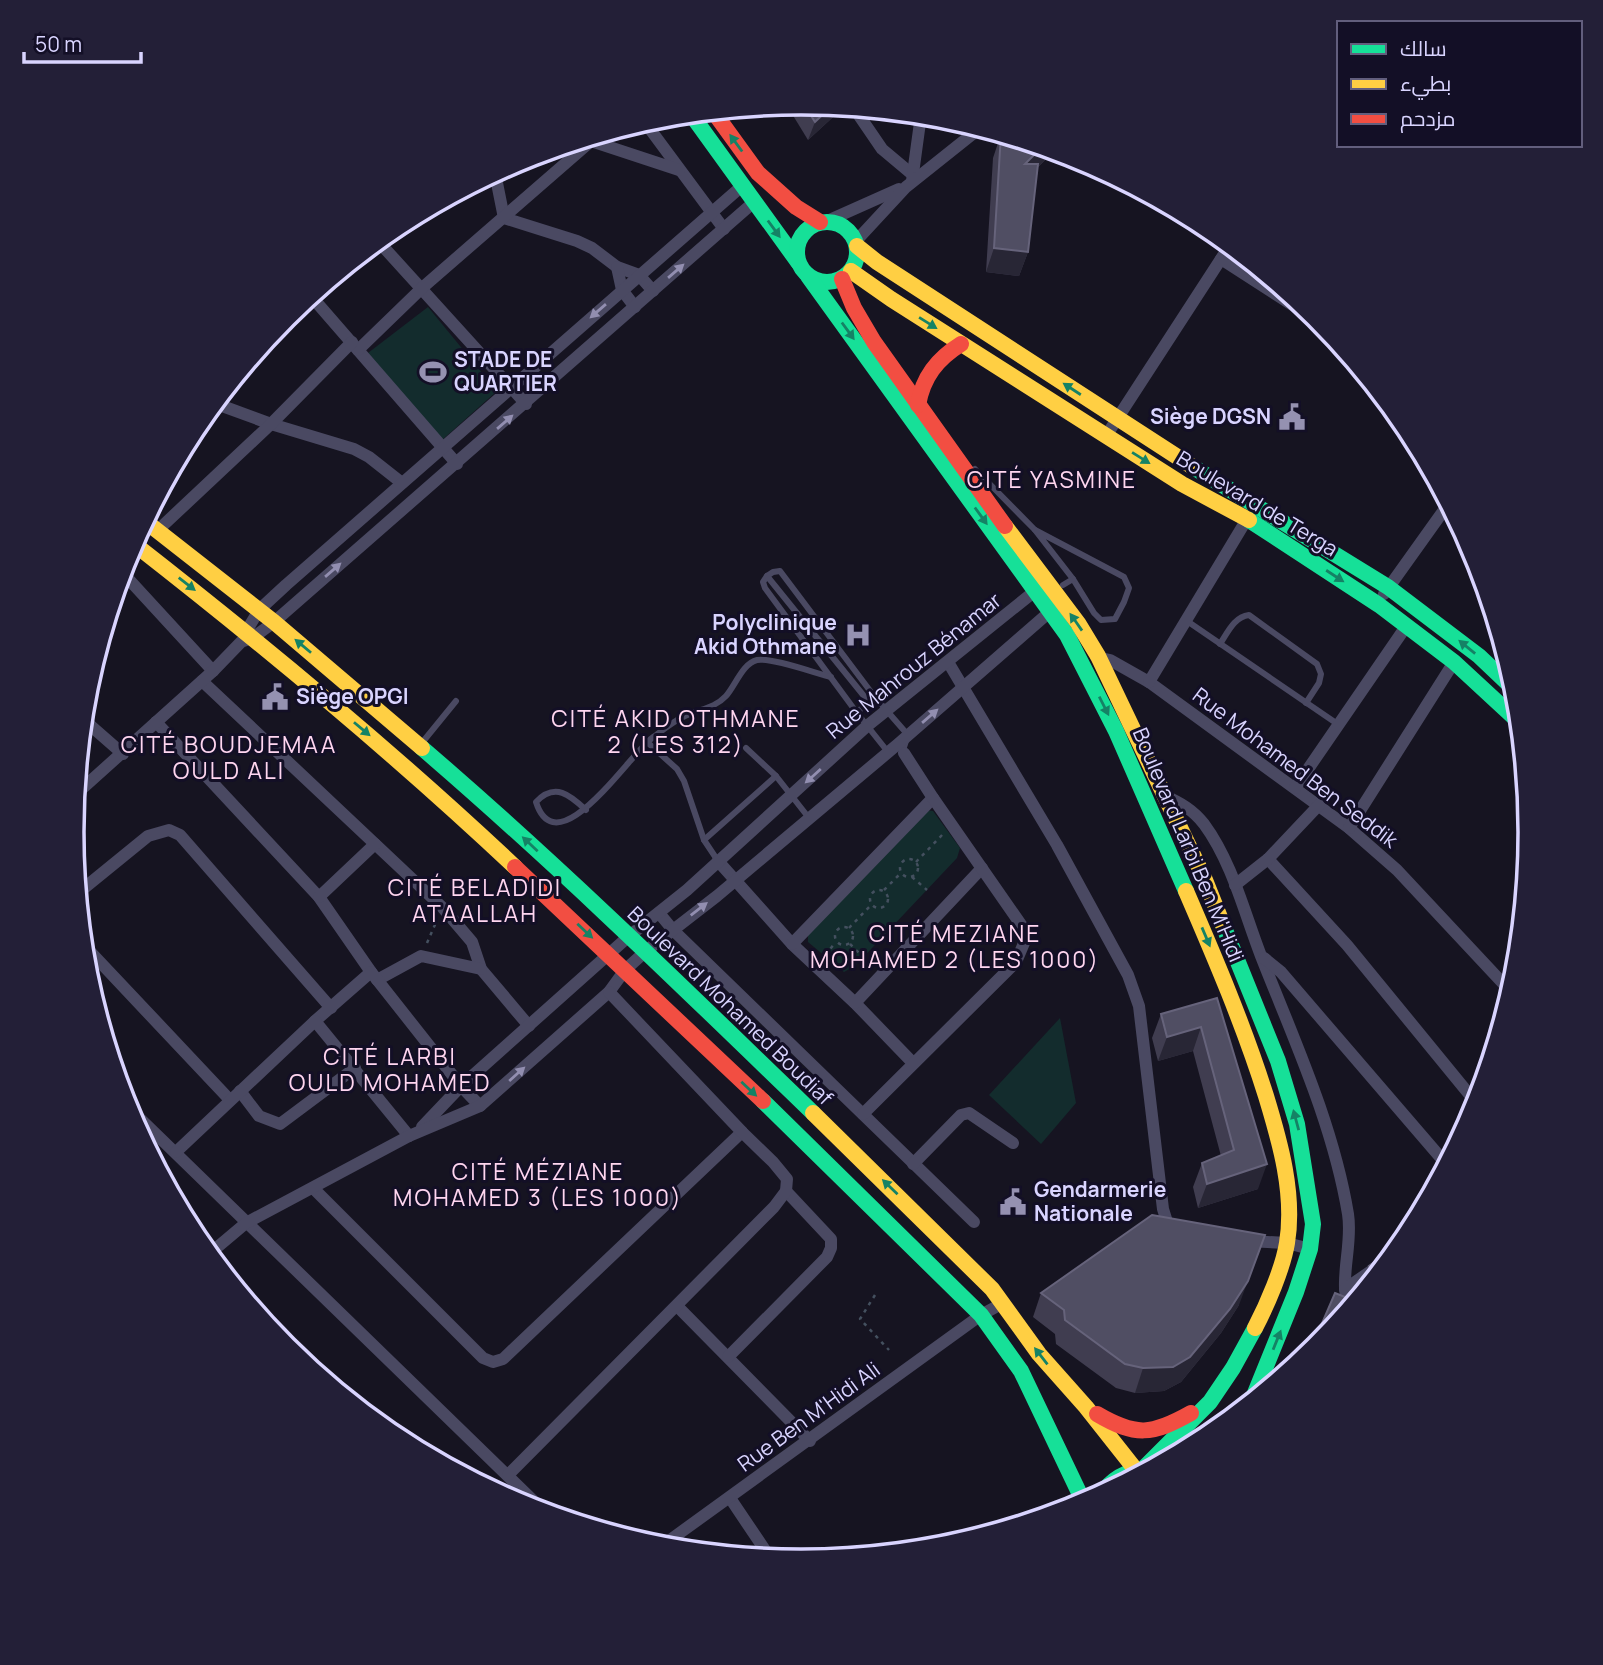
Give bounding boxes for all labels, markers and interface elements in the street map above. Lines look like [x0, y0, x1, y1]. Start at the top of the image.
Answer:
scale bar [24, 21, 142, 65]
legend [1337, 21, 1582, 147]
text: 50 m [35, 30, 82, 58]
text: سالك [1400, 34, 1447, 62]
text: بطيء [1400, 69, 1451, 100]
text: مزدحم [1400, 104, 1455, 133]
one-way arrow [729, 134, 743, 152]
one-way arrow [766, 220, 780, 238]
one-way arrow [667, 264, 684, 279]
one-way arrow [589, 303, 607, 319]
one-way arrow [918, 316, 938, 329]
one-way arrow [841, 322, 855, 340]
place label: STADE DE QUARTIER [454, 345, 557, 397]
sports icon: STADE DE QUARTIER [418, 357, 448, 387]
one-way arrow [1063, 382, 1081, 396]
place label: Siège DGSN [1150, 402, 1271, 430]
public building icon: Siège DGSN [1277, 402, 1307, 432]
one-way arrow [497, 415, 514, 430]
street label: Boulevard de Terga [1172, 444, 1343, 562]
one-way arrow [1131, 451, 1150, 464]
district label: CITÉ YASMINE [967, 463, 1137, 495]
one-way arrow [974, 507, 988, 525]
one-way arrow [324, 562, 342, 578]
one-way arrow [1326, 569, 1344, 583]
one-way arrow [178, 577, 196, 591]
street label: Rue Mahrouz Bénamar [820, 586, 1007, 745]
place label: Polyclinique Akid Othmane [694, 608, 837, 660]
one-way arrow [1069, 613, 1083, 631]
hospital icon: Polyclinique Akid Othmane [843, 620, 873, 650]
one-way arrow [295, 639, 313, 654]
one-way arrow [1459, 640, 1476, 655]
street label: Rue Mohamed Ben Seddik [1187, 681, 1404, 854]
public building icon: Siège OPGI [260, 682, 290, 712]
place label: Siège OPGI [296, 682, 409, 710]
one-way arrow [1097, 697, 1109, 717]
district label: CITÉ AKID OTHMANE 2 (LES 312) [551, 702, 801, 760]
one-way arrow [921, 708, 939, 724]
one-way arrow [354, 721, 371, 736]
street label: Boulevard Larbi Ben M'Hidi [1127, 723, 1251, 966]
district label: CITÉ BOUDJEMAA OULD ALI [121, 728, 337, 786]
one-way arrow [805, 767, 822, 783]
one-way arrow [522, 837, 539, 853]
district label: CITÉ BELADIDI ATAALLAH [388, 871, 562, 929]
street label: Boulevard Mohamed Boudiaf [622, 900, 840, 1111]
one-way arrow [690, 902, 708, 917]
district label: CITÉ MEZIANE MOHAMED 2 (LES 1000) [810, 917, 1100, 975]
one-way arrow [576, 923, 593, 939]
one-way arrow [1200, 927, 1211, 948]
district label: CITÉ LARBI OULD MOHAMED [289, 1040, 491, 1098]
one-way arrow [508, 1067, 525, 1082]
one-way arrow [741, 1080, 758, 1097]
one-way arrow [1290, 1109, 1301, 1131]
district label: CITÉ MÉZIANE MOHAMED 3 (LES 1000) [393, 1155, 683, 1213]
place label: Gendarmerie Nationale [1034, 1175, 1166, 1227]
one-way arrow [882, 1180, 899, 1196]
public building icon: Gendarmerie Nationale [998, 1187, 1028, 1217]
one-way arrow [1271, 1330, 1282, 1351]
one-way arrow [1035, 1347, 1049, 1365]
street label: Rue Ben M'Hidi Ali [732, 1355, 885, 1477]

